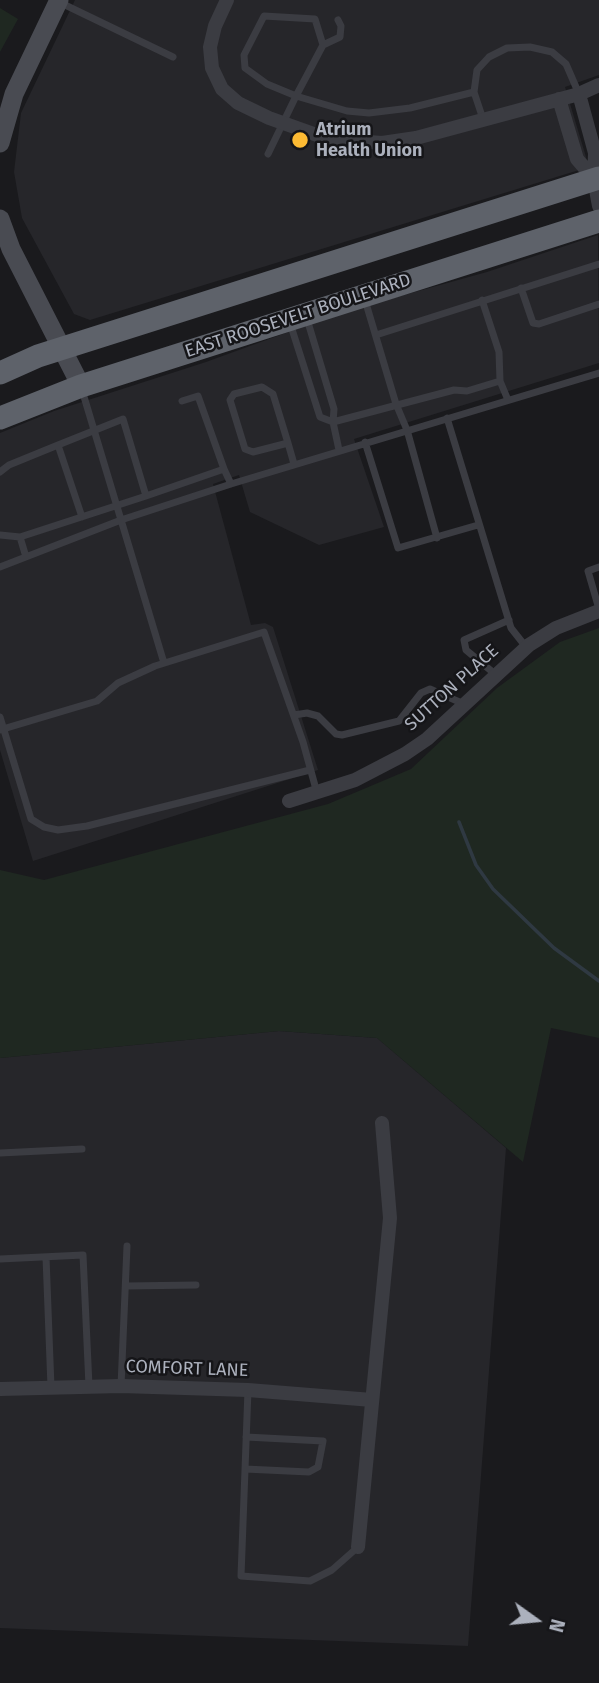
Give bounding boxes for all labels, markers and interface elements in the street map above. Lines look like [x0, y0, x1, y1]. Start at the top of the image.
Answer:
place label: Atrium Health Union [316, 119, 422, 162]
marker: Atrium Health Union [290, 130, 310, 150]
street label: EAST ROOSEVELT BOULEVARD [182, 269, 414, 363]
street label: SUTTON PLACE [401, 640, 503, 736]
street label: COMFORT LANE [125, 1356, 249, 1382]
north arrow [501, 1585, 571, 1655]
text: N [544, 1616, 570, 1635]

